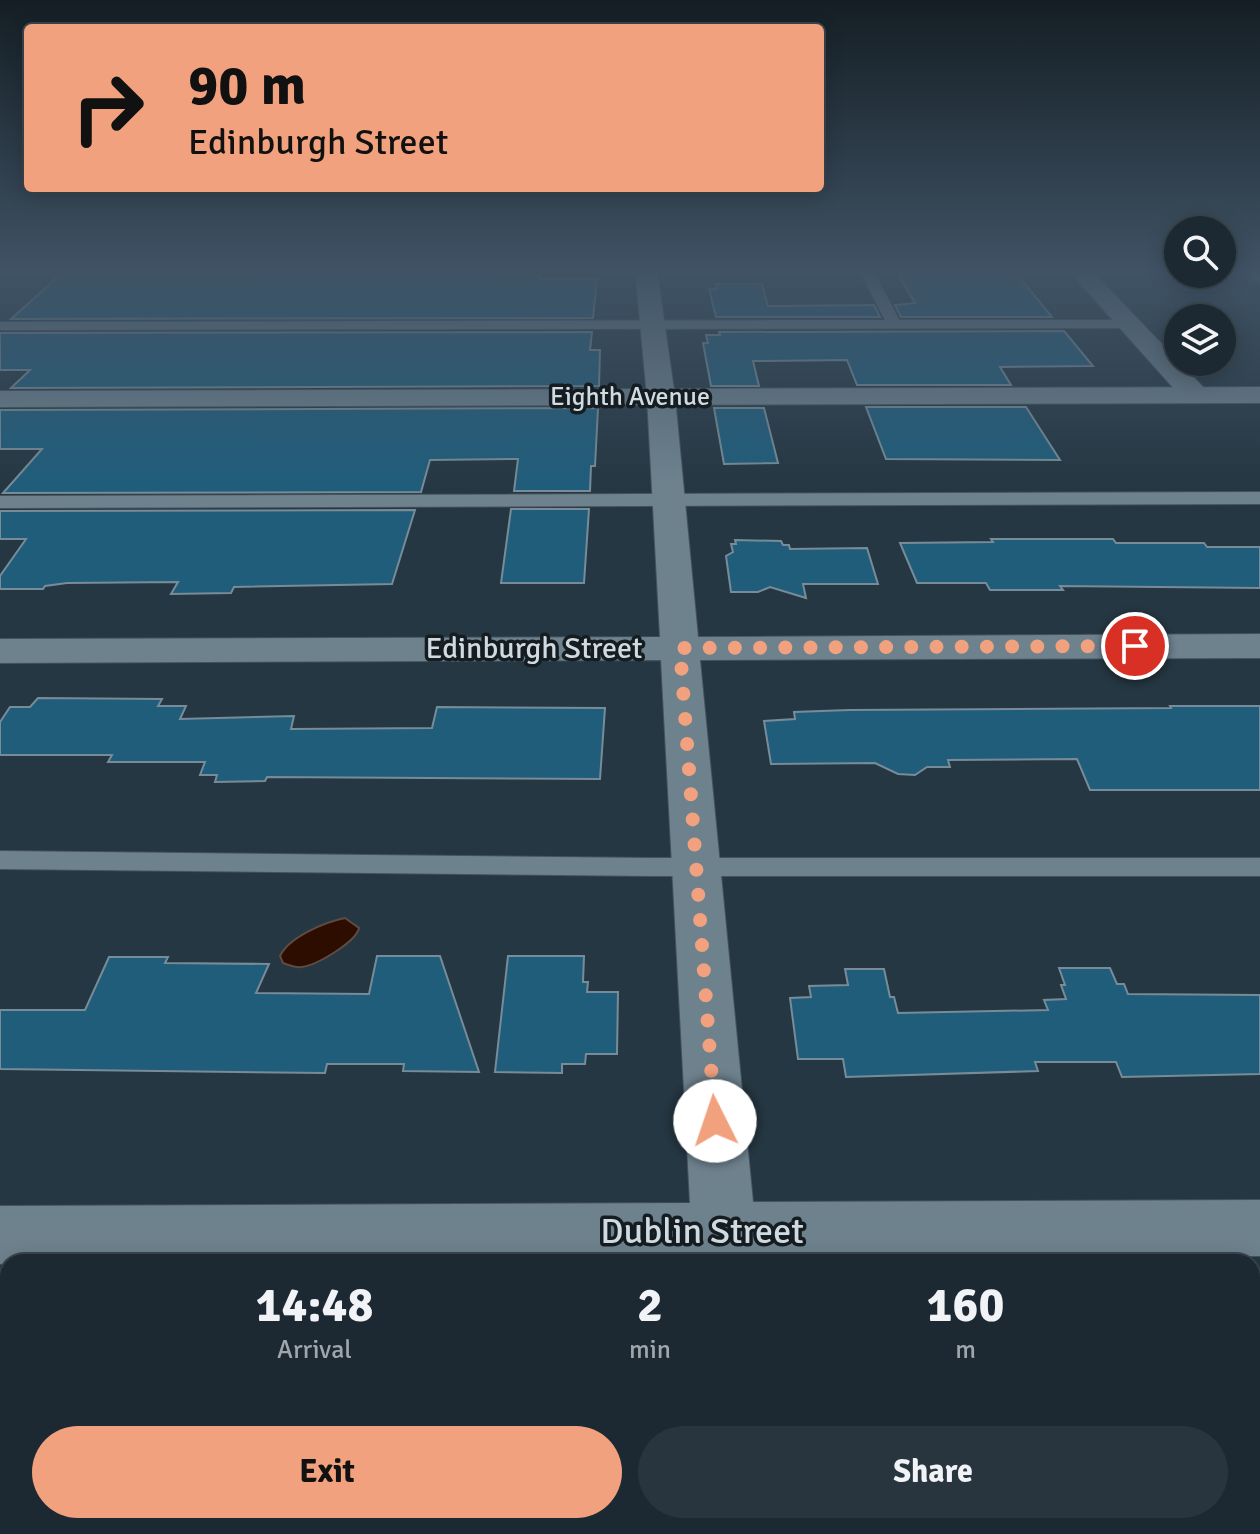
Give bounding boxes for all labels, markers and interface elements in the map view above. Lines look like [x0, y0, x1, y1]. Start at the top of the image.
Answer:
text: 90 m [188, 51, 306, 120]
icon: right [56, 56, 160, 160]
text: Edinburgh Street [188, 120, 448, 165]
map controls [1164, 216, 1236, 376]
button: search [1164, 216, 1236, 288]
button: layers [1164, 304, 1236, 376]
street label: Eighth Avenue [550, 381, 710, 413]
pin [1101, 612, 1169, 680]
icon: arrive [1113, 624, 1157, 668]
street label: Edinburgh Street [426, 630, 642, 667]
position arrow [673, 1079, 757, 1163]
street label: Dublin Street [600, 1209, 804, 1254]
text: 14:48 [256, 1276, 373, 1335]
text: 2 [637, 1276, 663, 1335]
text: 160 [927, 1276, 1004, 1335]
text: Arrival [277, 1334, 352, 1366]
text: min [629, 1334, 671, 1366]
text: m [955, 1334, 976, 1366]
button: Exit [32, 1426, 622, 1518]
button: Share [638, 1426, 1228, 1518]

